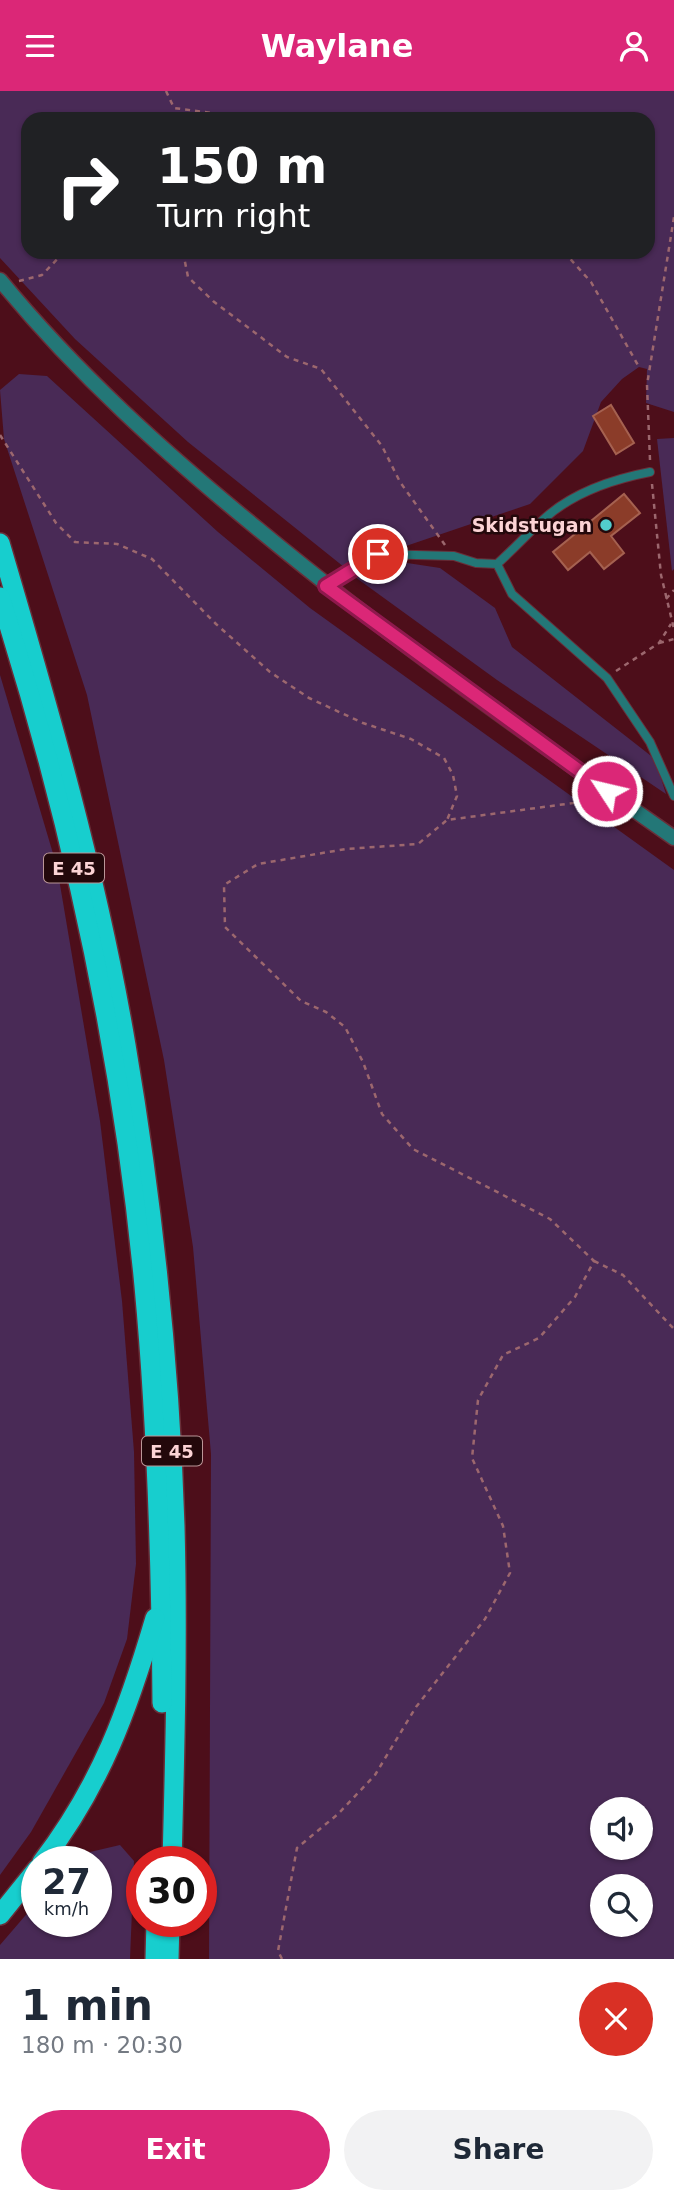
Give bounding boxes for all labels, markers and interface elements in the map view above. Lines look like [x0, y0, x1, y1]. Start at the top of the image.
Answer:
icon: menu [21, 27, 59, 65]
text: Waylane [261, 27, 413, 65]
icon: person [615, 27, 653, 65]
text: 150 m [157, 138, 327, 195]
icon: right [42, 140, 133, 231]
text: Turn right [157, 197, 310, 235]
place label: Skidstugan [472, 514, 592, 536]
marker: Skidstugan [598, 517, 614, 533]
pin [348, 524, 408, 584]
icon: arrive [359, 535, 397, 573]
position arrow [570, 754, 644, 828]
road number: E 45 [44, 853, 104, 883]
road number: E 45 [142, 1436, 202, 1465]
map controls [590, 1797, 653, 1937]
button: sound [590, 1797, 653, 1860]
speed limit sign: 30 [126, 1846, 217, 1937]
text: 27 [42, 1862, 91, 1902]
button: search [590, 1874, 653, 1937]
text: km/h [44, 1898, 89, 1919]
text: 1 min [21, 1981, 153, 2030]
button: close [579, 1982, 653, 2056]
text: 180 m · 20:30 [21, 2032, 183, 2058]
button: Exit [21, 2110, 330, 2190]
button: Share [344, 2110, 653, 2190]

